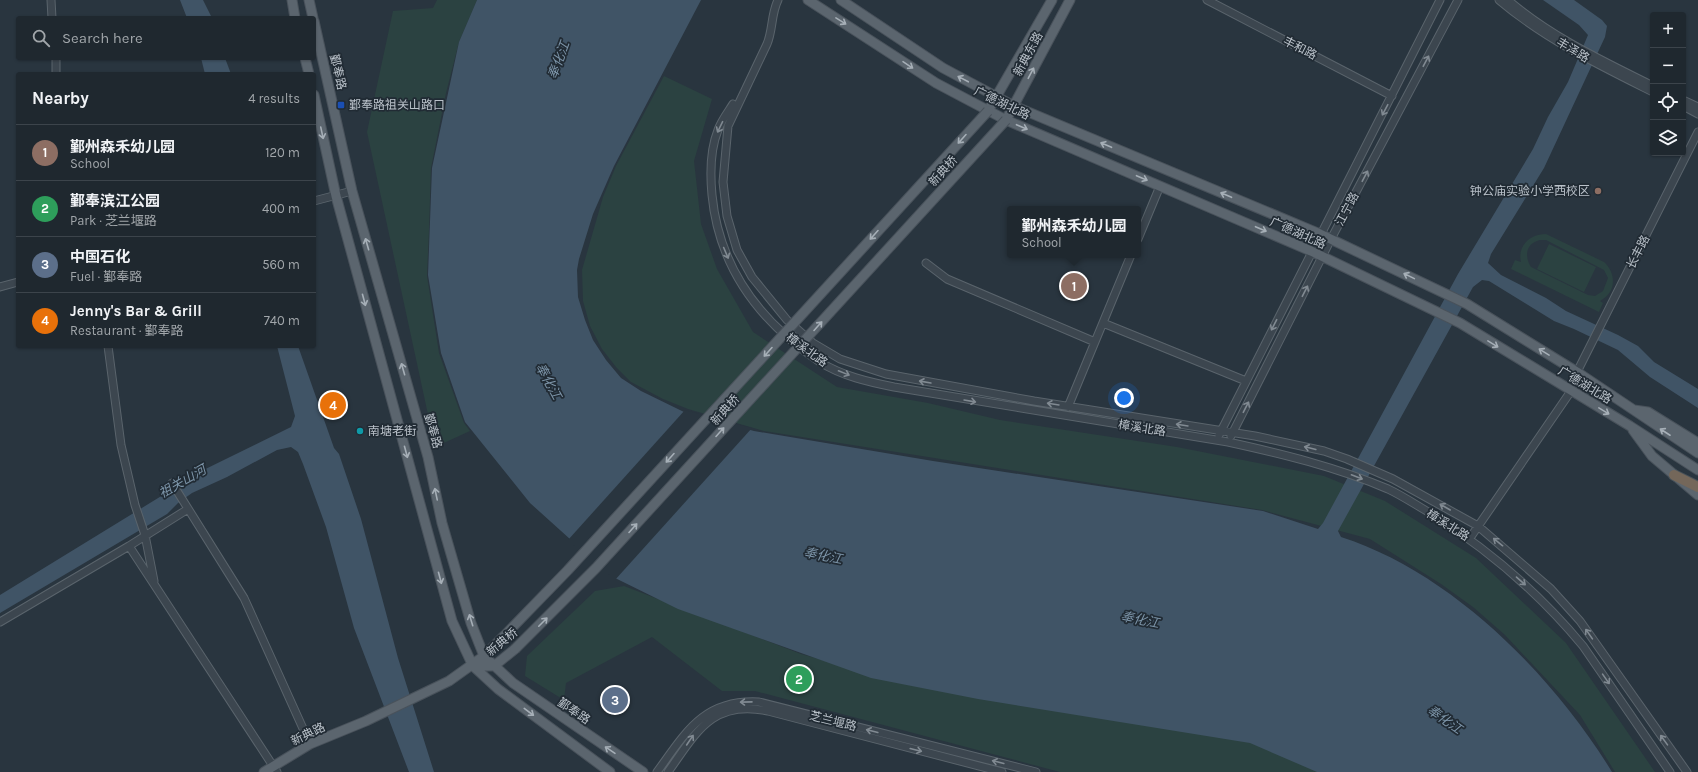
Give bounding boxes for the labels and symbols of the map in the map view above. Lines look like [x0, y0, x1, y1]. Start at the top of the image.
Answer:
one-way arrow [835, 17, 846, 25]
street label: 新典东路 [1011, 30, 1045, 78]
street label: 丰和路 [1281, 34, 1319, 62]
street label: 丰泽路 [1554, 35, 1592, 65]
water label: 奉化江 [545, 37, 573, 81]
street label: 鄞奉路 [327, 53, 349, 91]
one-way arrow [1422, 55, 1430, 67]
one-way arrow [903, 61, 914, 69]
one-way arrow [1028, 67, 1036, 79]
one-way arrow [957, 75, 969, 82]
street label: 广德湖北路 [972, 84, 1032, 122]
place label: 鄞奉路祖关山路口 [349, 98, 445, 112]
marker: 鄞奉路祖关山路口 [336, 100, 346, 110]
one-way arrow [1381, 104, 1388, 116]
one-way arrow [716, 120, 723, 132]
one-way arrow [1016, 123, 1028, 131]
one-way arrow [319, 126, 327, 139]
one-way arrow [958, 134, 967, 144]
one-way arrow [1101, 140, 1113, 148]
street label: 新典桥 [926, 153, 960, 189]
one-way arrow [1361, 170, 1369, 182]
one-way arrow [1136, 174, 1148, 182]
place label: 钟公庙实验小学西校区 [1470, 184, 1590, 198]
marker: 钟公庙实验小学西校区 [1593, 186, 1603, 196]
one-way arrow [1221, 190, 1233, 198]
street label: 江宁路 [1332, 190, 1362, 228]
street label: 广德湖北路 [1268, 214, 1328, 252]
one-way arrow [1255, 226, 1267, 234]
one-way arrow [870, 230, 879, 240]
street label: 长丰路 [1624, 233, 1652, 271]
one-way arrow [363, 237, 370, 250]
one-way arrow [722, 247, 730, 259]
pin: 1 [1061, 271, 1087, 301]
one-way arrow [1403, 272, 1415, 279]
one-way arrow [1302, 285, 1309, 297]
one-way arrow [361, 293, 369, 306]
one-way arrow [1270, 319, 1277, 331]
one-way arrow [813, 321, 822, 331]
street label: 樟溪北路 [783, 330, 831, 370]
one-way arrow [1487, 340, 1498, 348]
one-way arrow [763, 347, 772, 357]
one-way arrow [1538, 347, 1550, 355]
water label: 奉化江 [533, 361, 566, 404]
one-way arrow [399, 363, 406, 376]
street label: 广德湖北路 [1556, 364, 1614, 406]
one-way arrow [837, 369, 849, 377]
one-way arrow [919, 377, 932, 385]
your location [1114, 388, 1134, 408]
pin: 4 [320, 390, 346, 420]
street label: 新典桥 [708, 392, 742, 428]
one-way arrow [963, 397, 976, 405]
one-way arrow [1047, 400, 1060, 408]
one-way arrow [1242, 401, 1250, 413]
one-way arrow [1598, 407, 1610, 415]
street label: 鄞奉路 [421, 412, 445, 450]
street label: 樟溪北路 [1117, 417, 1167, 439]
one-way arrow [1176, 421, 1189, 429]
place label: 南塘老街 [368, 424, 416, 438]
marker: 南塘老街 [355, 426, 365, 436]
one-way arrow [716, 427, 725, 437]
one-way arrow [1660, 428, 1671, 436]
one-way arrow [1303, 443, 1316, 451]
one-way arrow [403, 445, 410, 458]
one-way arrow [666, 453, 675, 463]
water label: 祖关山河 [156, 460, 211, 501]
one-way arrow [1350, 474, 1362, 481]
one-way arrow [432, 488, 440, 501]
one-way arrow [1439, 502, 1451, 510]
street label: 樟溪北路 [1424, 506, 1472, 544]
one-way arrow [628, 523, 637, 533]
one-way arrow [1493, 538, 1504, 546]
water label: 奉化江 [802, 544, 845, 567]
one-way arrow [437, 571, 444, 584]
one-way arrow [1516, 577, 1526, 586]
water label: 奉化江 [1119, 608, 1162, 631]
one-way arrow [467, 613, 474, 626]
one-way arrow [538, 617, 548, 627]
street label: 新典桥 [484, 625, 520, 659]
one-way arrow [1585, 629, 1593, 640]
pin: 2 [786, 664, 812, 694]
one-way arrow [1602, 673, 1610, 684]
pin: 3 [602, 685, 628, 715]
street label: 鄞奉路 [555, 695, 593, 727]
one-way arrow [740, 698, 753, 705]
water label: 奉化江 [1424, 702, 1467, 738]
one-way arrow [523, 708, 534, 716]
street label: 芝兰堰路 [808, 708, 858, 734]
street label: 新典路 [289, 720, 327, 748]
one-way arrow [866, 726, 879, 734]
one-way arrow [686, 735, 694, 746]
one-way arrow [1660, 735, 1668, 746]
one-way arrow [605, 746, 616, 754]
one-way arrow [909, 747, 922, 755]
one-way arrow [992, 758, 1005, 766]

